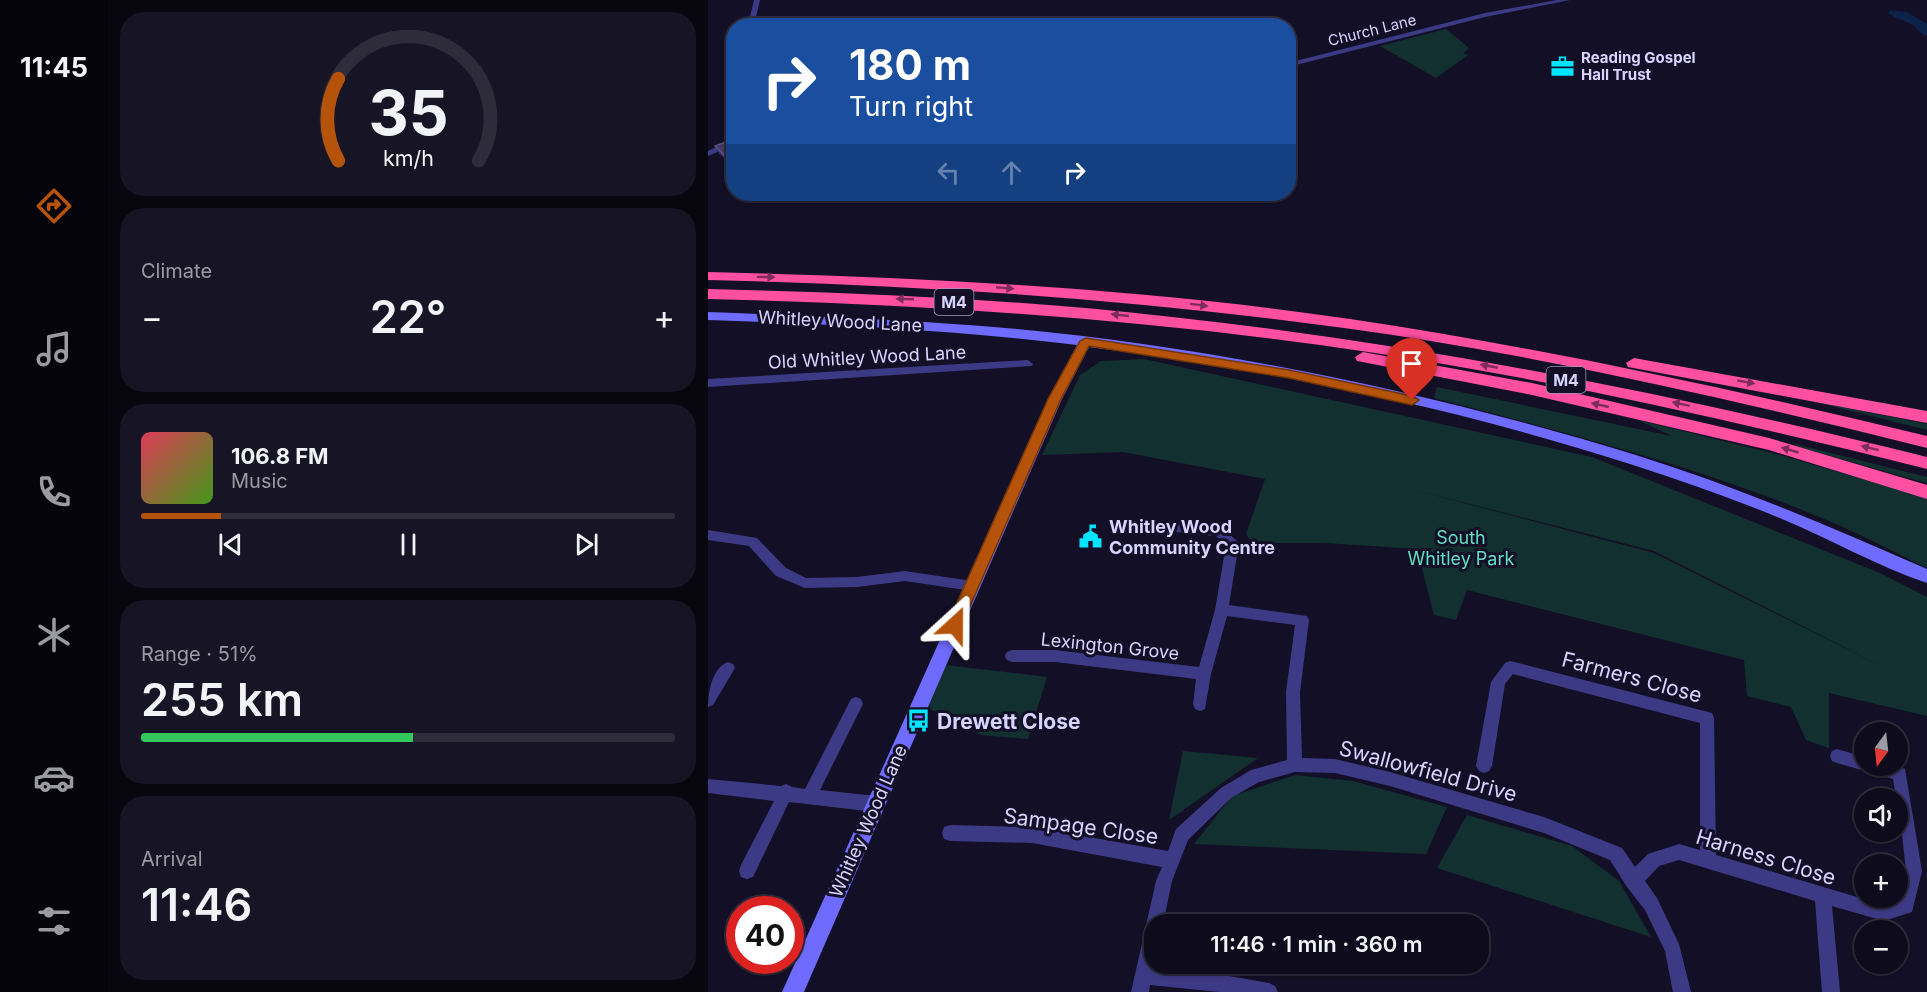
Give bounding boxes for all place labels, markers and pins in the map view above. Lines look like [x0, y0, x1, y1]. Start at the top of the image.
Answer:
place label: Reading Gospel Hall Trust [1581, 48, 1696, 84]
office icon: Reading Gospel Hall Trust [1550, 53, 1576, 79]
pin [1386, 338, 1437, 400]
place label: Whitley Wood Community Centre [1109, 516, 1275, 558]
public building icon: Whitley Wood Community Centre [1078, 523, 1104, 549]
bus stop icon: Drewett Close [906, 708, 932, 734]
place label: Drewett Close [937, 709, 1081, 734]

